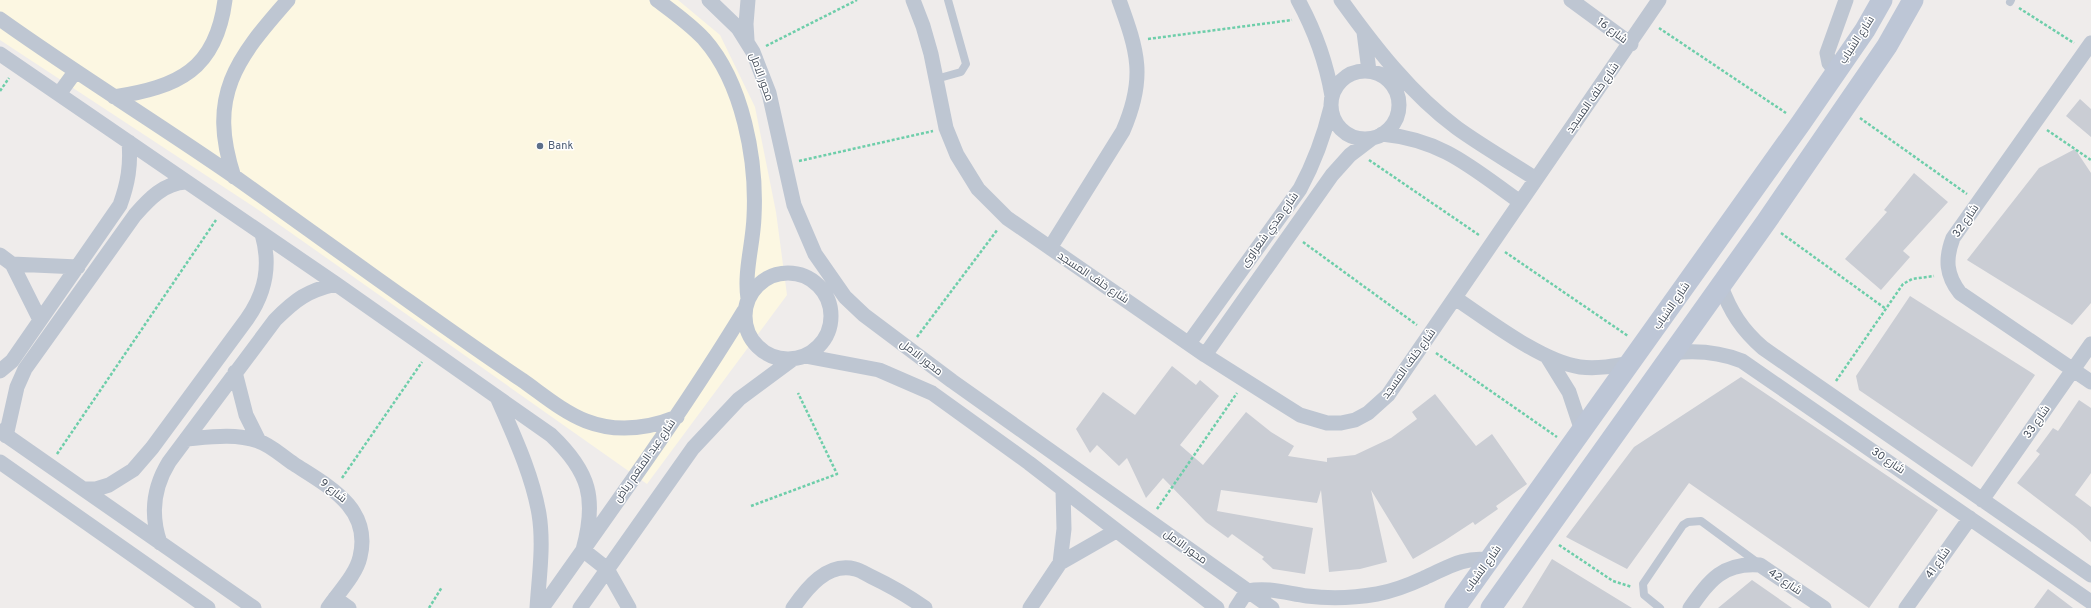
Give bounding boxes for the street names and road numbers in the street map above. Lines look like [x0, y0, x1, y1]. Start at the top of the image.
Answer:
street label: شارع الشباب [1836, 13, 1878, 67]
street label: شارع 16 [1594, 15, 1630, 47]
street label: محور الامل [746, 51, 776, 103]
street label: شارع خلف المسجد [1563, 60, 1623, 136]
street label: شارع هدي شعراوى [1238, 190, 1303, 271]
street label: شارع 32 [1950, 202, 1982, 240]
street label: شارع خلف المسجد [1055, 249, 1131, 307]
street label: شارع الشباب [1651, 280, 1693, 332]
street label: شارع خلف المسجد [1379, 326, 1439, 402]
street label: محور الامل [897, 337, 945, 379]
street label: شارع 33 [2021, 403, 2053, 441]
street label: شارع عبد المنعم رياض [611, 417, 679, 505]
street label: شارع 30 [1869, 445, 1907, 477]
street label: شارع 9 [317, 476, 349, 506]
street label: محور الامل [1161, 527, 1209, 567]
street label: شارع الشباب [1461, 543, 1505, 595]
street label: شارع 41 [1922, 545, 1954, 581]
street label: شارع 42 [1766, 566, 1804, 598]

